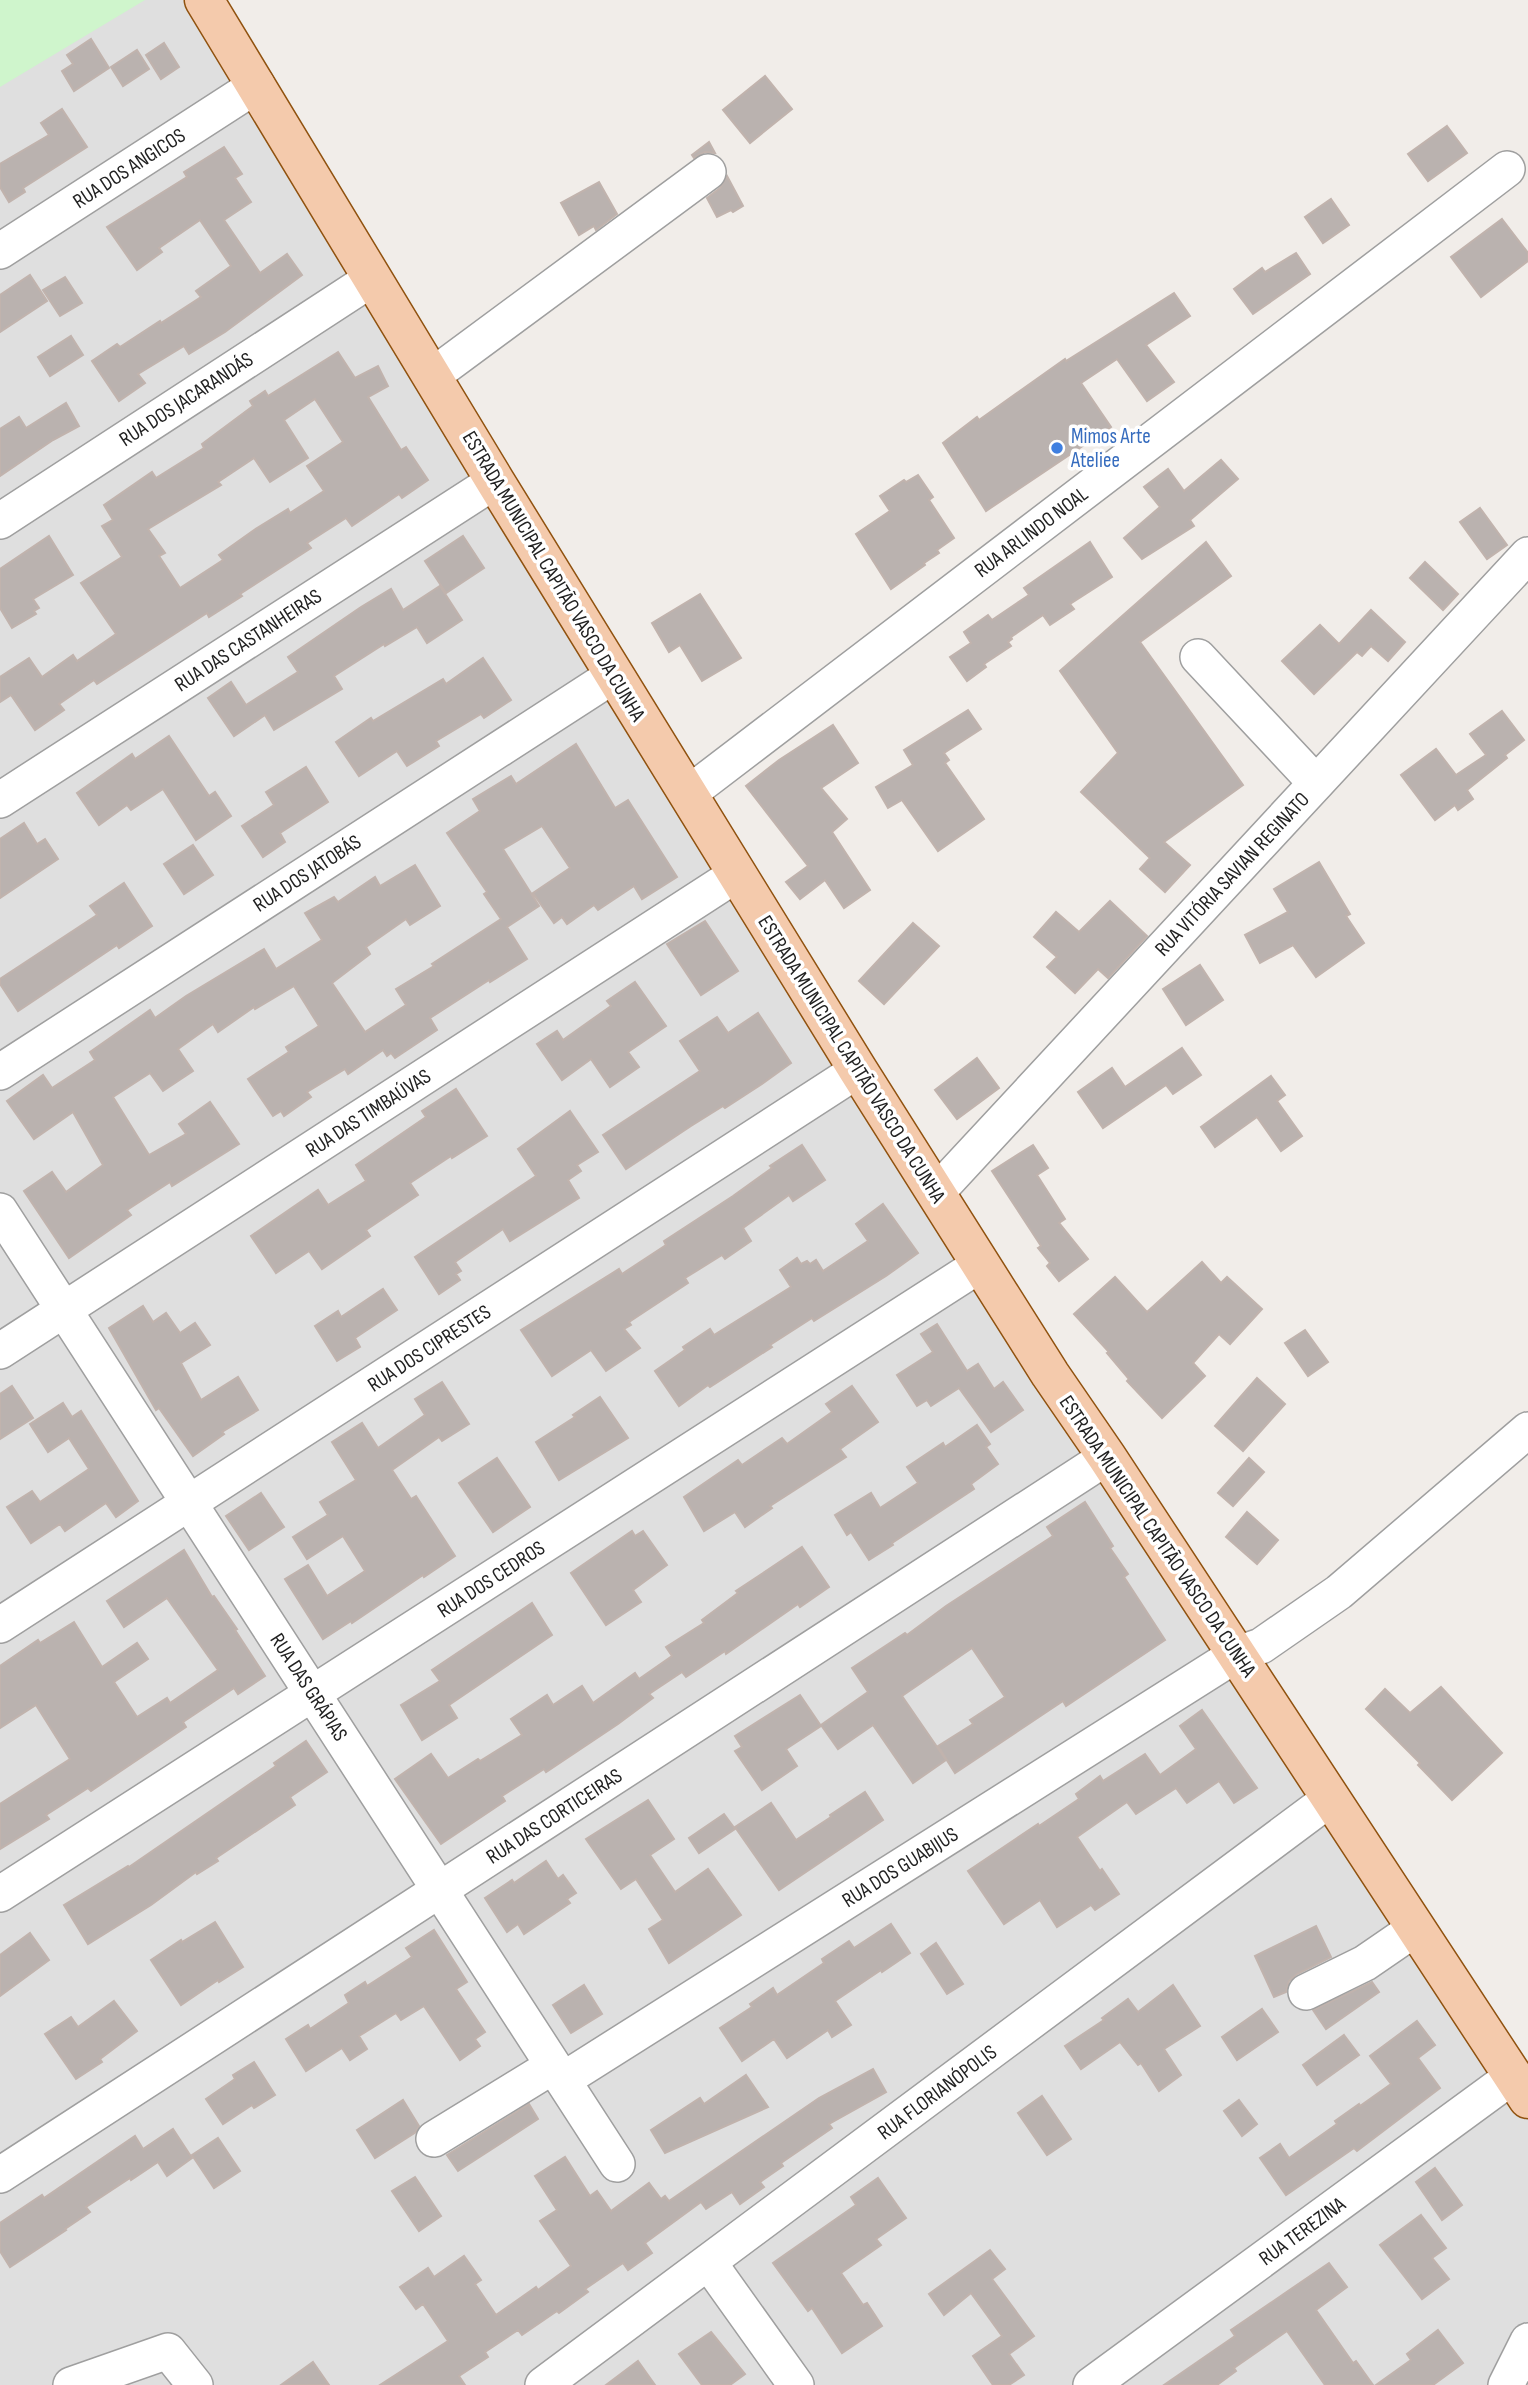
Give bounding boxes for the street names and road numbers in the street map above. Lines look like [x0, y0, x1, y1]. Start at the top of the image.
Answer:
street label: RUA DOS ANGICOS [68, 123, 190, 214]
street label: RUA DOS JACARANDÁS [115, 347, 258, 452]
street label: ESTRADA MUNICIPAL CAPITÃO VASCO DA CUNHA [457, 427, 651, 727]
street label: RUA ARLINDO NOAL [970, 482, 1093, 583]
street label: RUA DAS CASTANHEIRAS [170, 584, 326, 697]
street label: RUA VITÓRIA SAVIAN REGINATO [1150, 787, 1315, 961]
street label: RUA DOS JATOBÁS [249, 829, 366, 917]
street label: ESTRADA MUNICIPAL CAPITÃO VASCO DA CUNHA [752, 911, 951, 1208]
street label: RUA DAS TIMBAÚVAS [301, 1064, 436, 1163]
street label: RUA DOS CIPRESTES [363, 1299, 496, 1397]
street label: ESTRADA MUNICIPAL CAPITÃO VASCO DA CUNHA [1054, 1391, 1262, 1683]
street label: RUA DOS CEDROS [433, 1535, 550, 1623]
street label: RUA DAS GRÁPIAS [264, 1629, 353, 1746]
street label: RUA DAS CORTICEIRAS [482, 1763, 627, 1870]
street label: RUA DOS GUABIJUS [838, 1822, 963, 1913]
street label: RUA FLORIANÓPOLIS [873, 2040, 1002, 2145]
street label: RUA TEREZINA [1254, 2191, 1351, 2271]

